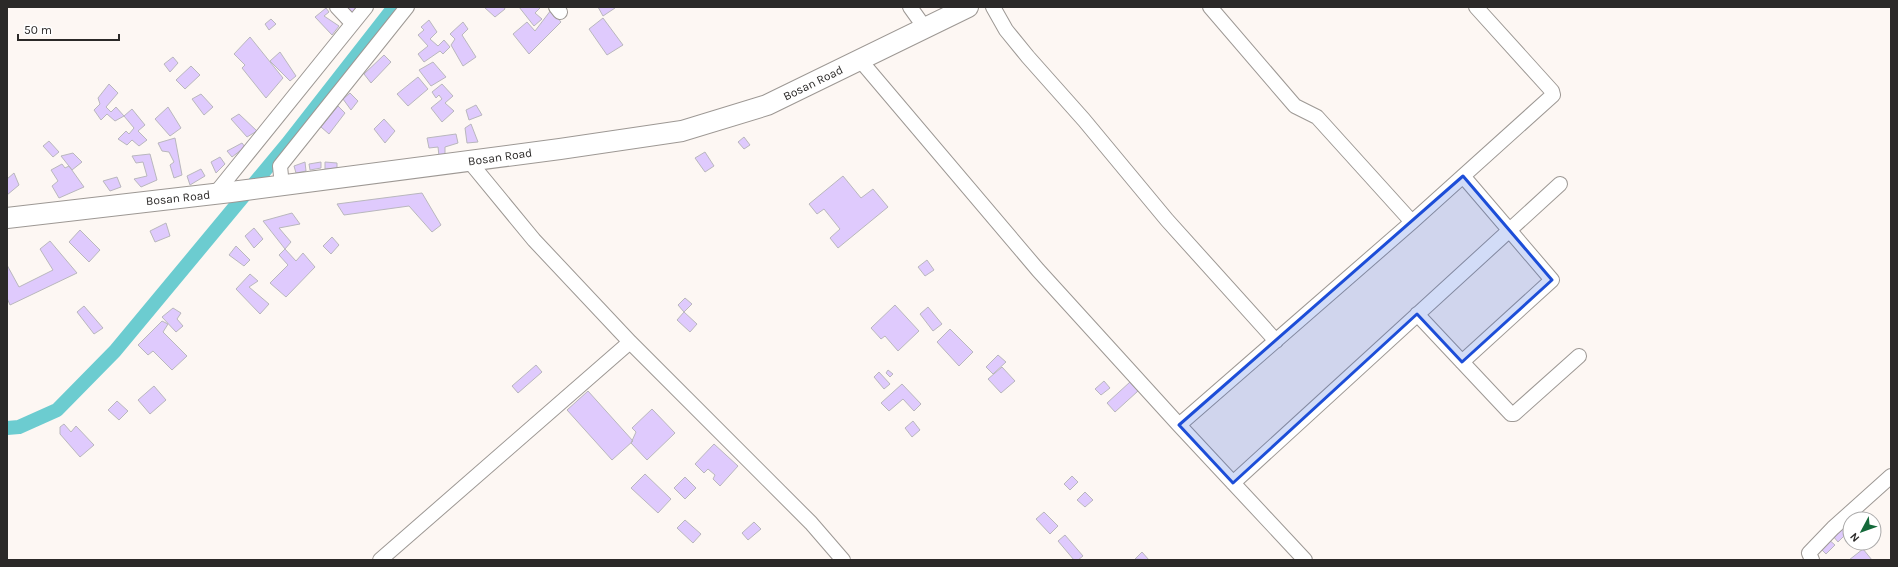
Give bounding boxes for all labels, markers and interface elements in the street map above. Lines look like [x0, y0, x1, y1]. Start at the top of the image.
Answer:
scale bar [18, 16, 119, 42]
text: 50 m [24, 23, 52, 37]
street label: Bosan Road [781, 63, 845, 103]
street label: Bosan Road [467, 146, 533, 168]
street label: Bosan Road [145, 188, 211, 208]
north arrow [1842, 511, 1882, 551]
text: N [1847, 530, 1862, 544]

